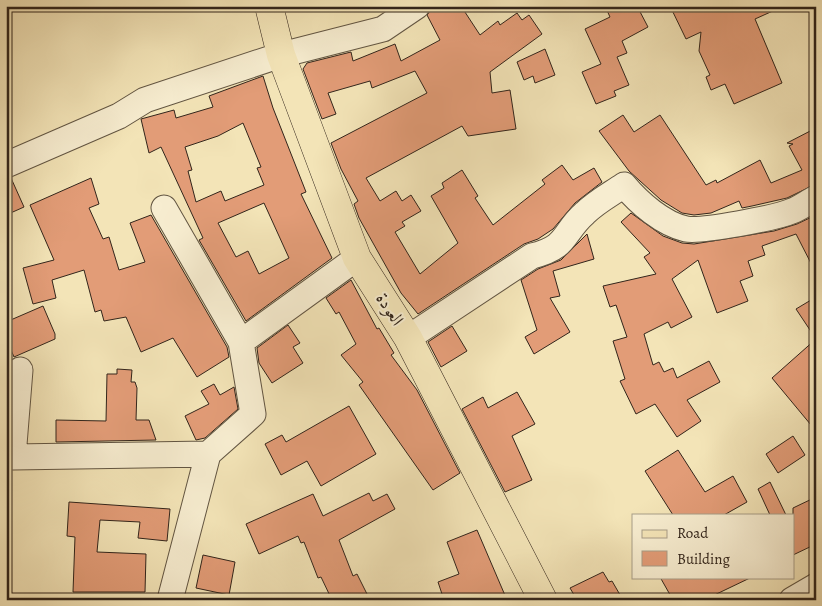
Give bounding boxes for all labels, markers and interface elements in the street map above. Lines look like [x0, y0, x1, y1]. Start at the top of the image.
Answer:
street label: العودة [371, 288, 410, 330]
legend [632, 514, 794, 578]
text: Road [677, 523, 709, 543]
text: Building [677, 549, 730, 569]

